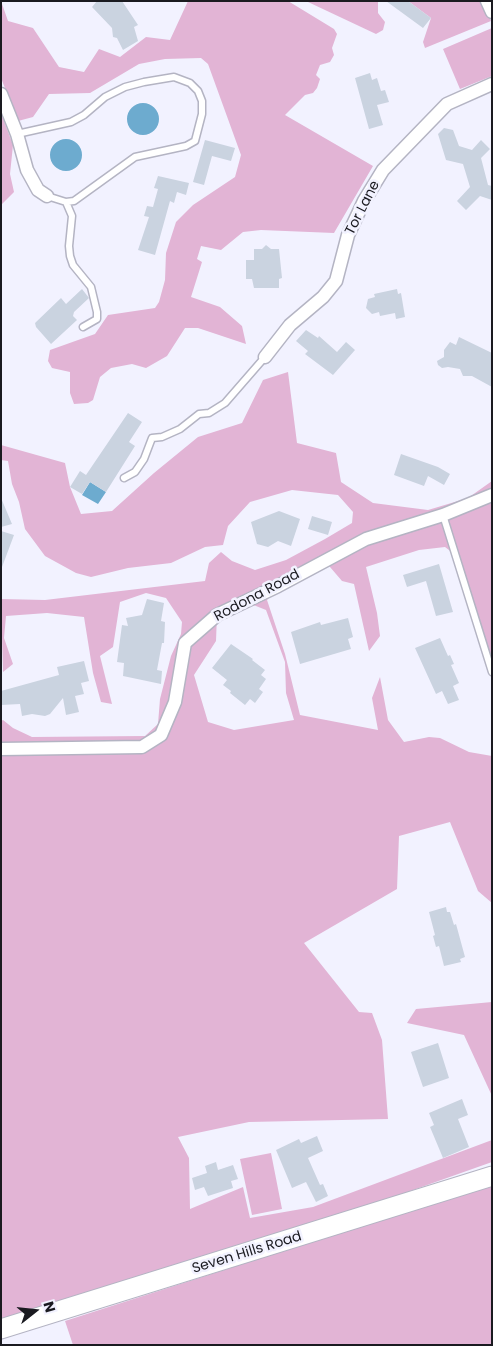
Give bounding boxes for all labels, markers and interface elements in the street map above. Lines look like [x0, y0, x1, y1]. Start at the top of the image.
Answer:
street label: Tor Lane [342, 178, 384, 238]
street label: Rodona Road [211, 566, 303, 626]
street label: Seven Hills Road [190, 1228, 304, 1278]
north arrow [10, 1286, 60, 1336]
text: N [38, 1299, 60, 1315]

